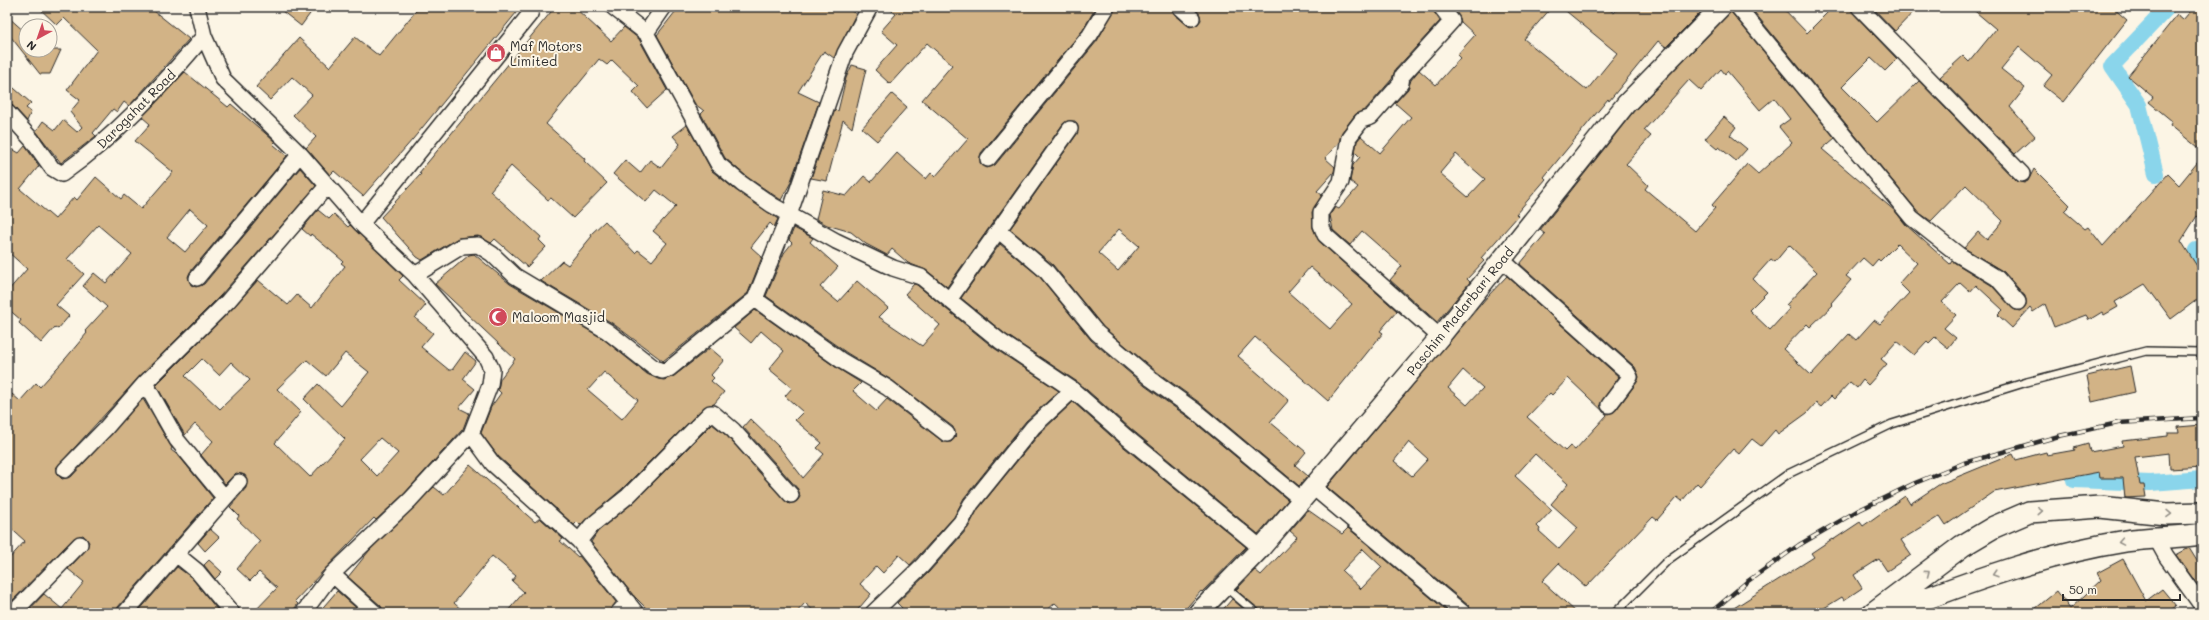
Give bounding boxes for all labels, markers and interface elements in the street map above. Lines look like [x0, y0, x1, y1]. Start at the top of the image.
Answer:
north arrow [18, 18, 58, 58]
place label: Maf Motors Limited [510, 37, 582, 69]
text: N [23, 38, 39, 54]
shop icon: Maf Motors Limited [485, 42, 507, 64]
street label: Darogahat Road [93, 66, 179, 152]
street label: Paschim Madarbari Road [1402, 243, 1517, 378]
mosque icon: Maloom Masjid [487, 306, 509, 328]
place label: Maloom Masjid [512, 308, 605, 325]
one-way arrow [2037, 507, 2043, 516]
one-way arrow [2166, 509, 2172, 518]
one-way arrow [2118, 537, 2124, 545]
one-way arrow [1992, 569, 1999, 577]
one-way arrow [1923, 571, 1930, 578]
scale bar [2063, 576, 2180, 602]
text: 50 m [2069, 581, 2097, 597]

